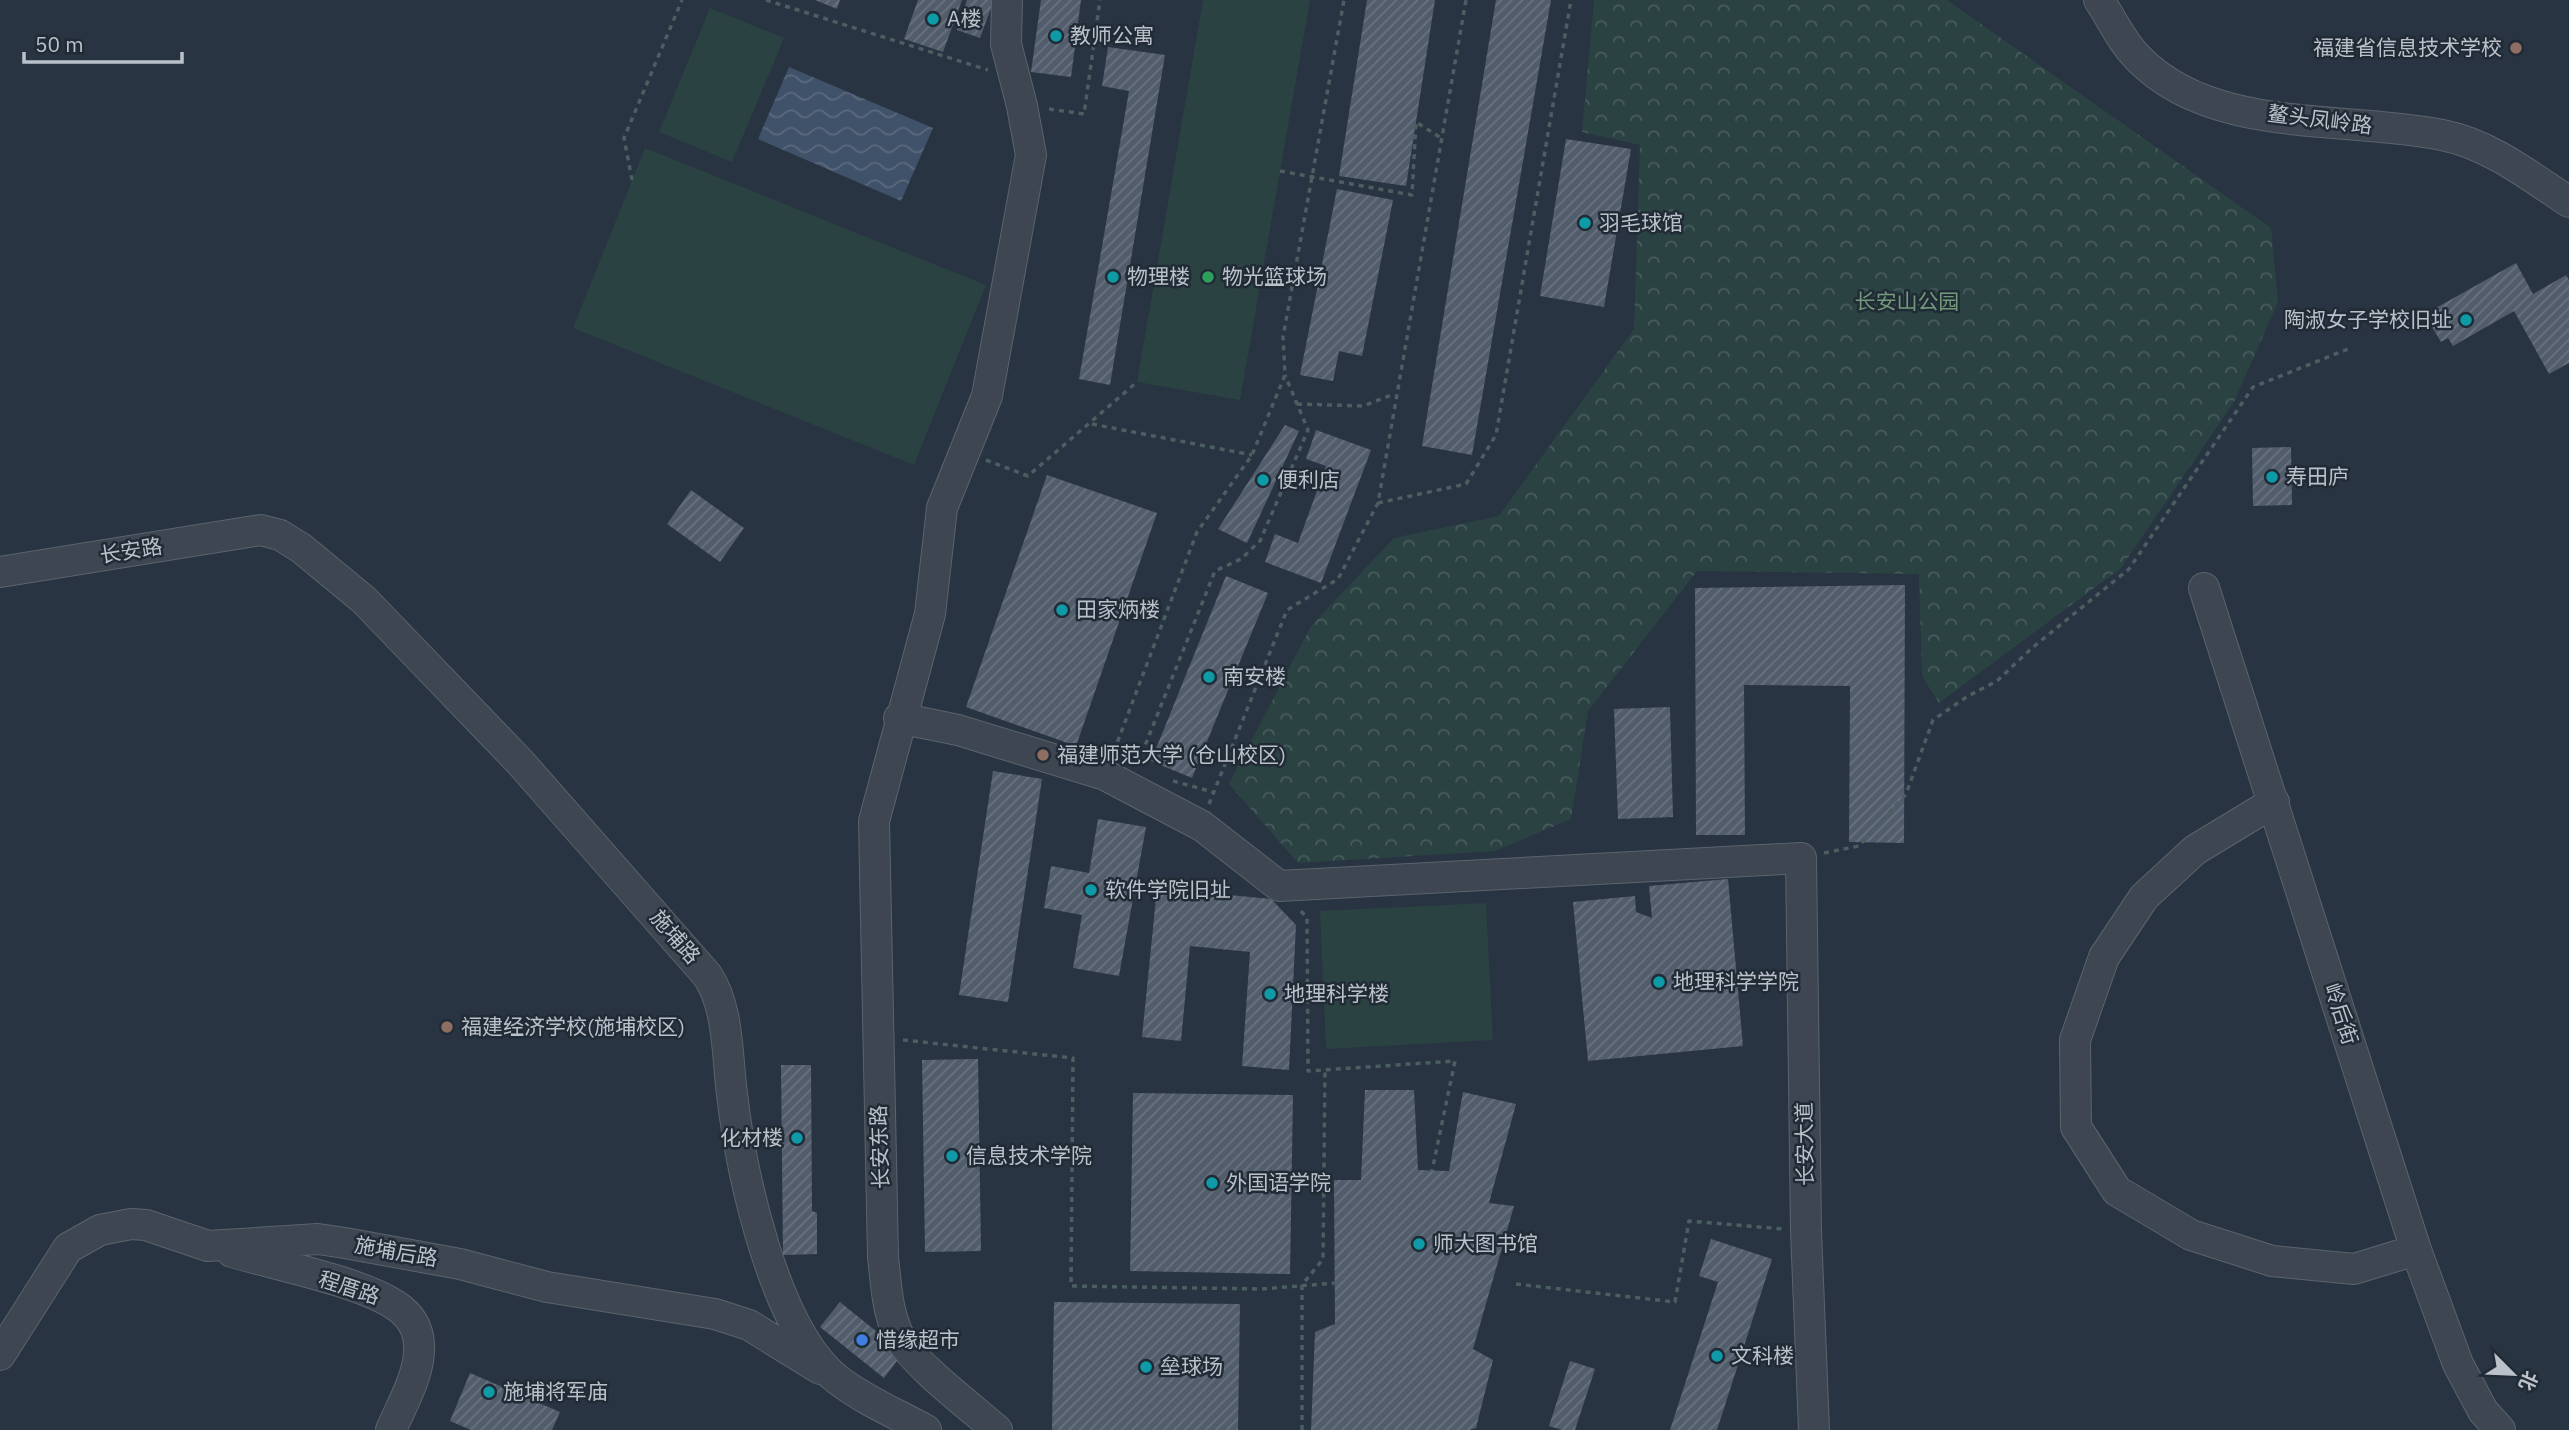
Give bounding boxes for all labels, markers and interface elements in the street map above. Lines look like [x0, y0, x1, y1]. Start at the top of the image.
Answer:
place label: A楼 [947, 4, 981, 32]
marker: A楼 [925, 11, 941, 27]
scale bar [24, 21, 182, 65]
place label: 教师公寓 [1070, 21, 1154, 49]
marker: 教师公寓 [1048, 28, 1064, 44]
text: 50 m [35, 30, 84, 58]
place label: 福建省信息技术学校 [2313, 33, 2502, 61]
marker: 福建省信息技术学校 [2508, 40, 2524, 56]
street label: 鳌头凤岭路 [2266, 99, 2374, 139]
place label: 羽毛球馆 [1599, 208, 1683, 236]
marker: 羽毛球馆 [1577, 215, 1593, 231]
place label: 物理楼 [1127, 262, 1190, 290]
place label: 物光篮球场 [1222, 262, 1327, 290]
marker: 物理楼 [1105, 269, 1121, 285]
marker: 物光篮球场 [1200, 269, 1216, 285]
park label: 长安山公园 [1855, 287, 1960, 315]
place label: 陶淑女子学校旧址 [2284, 305, 2452, 333]
marker: 陶淑女子学校旧址 [2458, 312, 2474, 328]
place label: 寿田庐 [2286, 462, 2349, 490]
place label: 便利店 [1277, 465, 1340, 493]
marker: 寿田庐 [2264, 469, 2280, 485]
marker: 便利店 [1255, 472, 1271, 488]
street label: 长安路 [98, 531, 164, 569]
place label: 田家炳楼 [1076, 595, 1160, 623]
marker: 田家炳楼 [1054, 602, 1070, 618]
place label: 南安楼 [1223, 662, 1286, 690]
marker: 南安楼 [1201, 669, 1217, 685]
place label: 福建师范大学 (仓山校区) [1057, 740, 1286, 768]
marker: 福建师范大学 (仓山校区) [1035, 747, 1051, 763]
place label: 软件学院旧址 [1105, 875, 1231, 903]
marker: 软件学院旧址 [1083, 882, 1099, 898]
street label: 施埔路 [645, 903, 707, 969]
place label: 地理科学学院 [1673, 967, 1799, 995]
marker: 地理科学学院 [1651, 974, 1667, 990]
place label: 地理科学楼 [1284, 979, 1389, 1007]
street label: 岭后街 [2319, 979, 2365, 1048]
marker: 地理科学楼 [1262, 986, 1278, 1002]
place label: 福建经济学校(施埔校区) [461, 1012, 685, 1040]
marker: 福建经济学校(施埔校区) [439, 1019, 455, 1035]
street label: 长安大道 [1789, 1102, 1819, 1186]
street label: 长安东路 [864, 1105, 894, 1189]
place label: 化材楼 [720, 1123, 783, 1151]
marker: 化材楼 [789, 1130, 805, 1146]
place label: 信息技术学院 [966, 1141, 1092, 1169]
marker: 信息技术学院 [944, 1148, 960, 1164]
place label: 外国语学院 [1226, 1168, 1331, 1196]
marker: 外国语学院 [1204, 1175, 1220, 1191]
place label: 师大图书馆 [1433, 1229, 1538, 1257]
street label: 施埔后路 [352, 1230, 440, 1272]
marker: 师大图书馆 [1411, 1236, 1427, 1252]
street label: 程厝路 [315, 1264, 384, 1310]
place label: 惜缘超市 [876, 1325, 960, 1353]
marker: 惜缘超市 [854, 1332, 870, 1348]
north arrow [2478, 1339, 2548, 1409]
place label: 文科楼 [1731, 1341, 1794, 1369]
marker: 文科楼 [1709, 1348, 1725, 1364]
place label: 垒球场 [1160, 1352, 1223, 1380]
marker: 垒球场 [1138, 1359, 1154, 1375]
text: 北 [2514, 1367, 2543, 1394]
place label: 施埔将军庙 [503, 1377, 608, 1405]
marker: 施埔将军庙 [481, 1384, 497, 1400]

